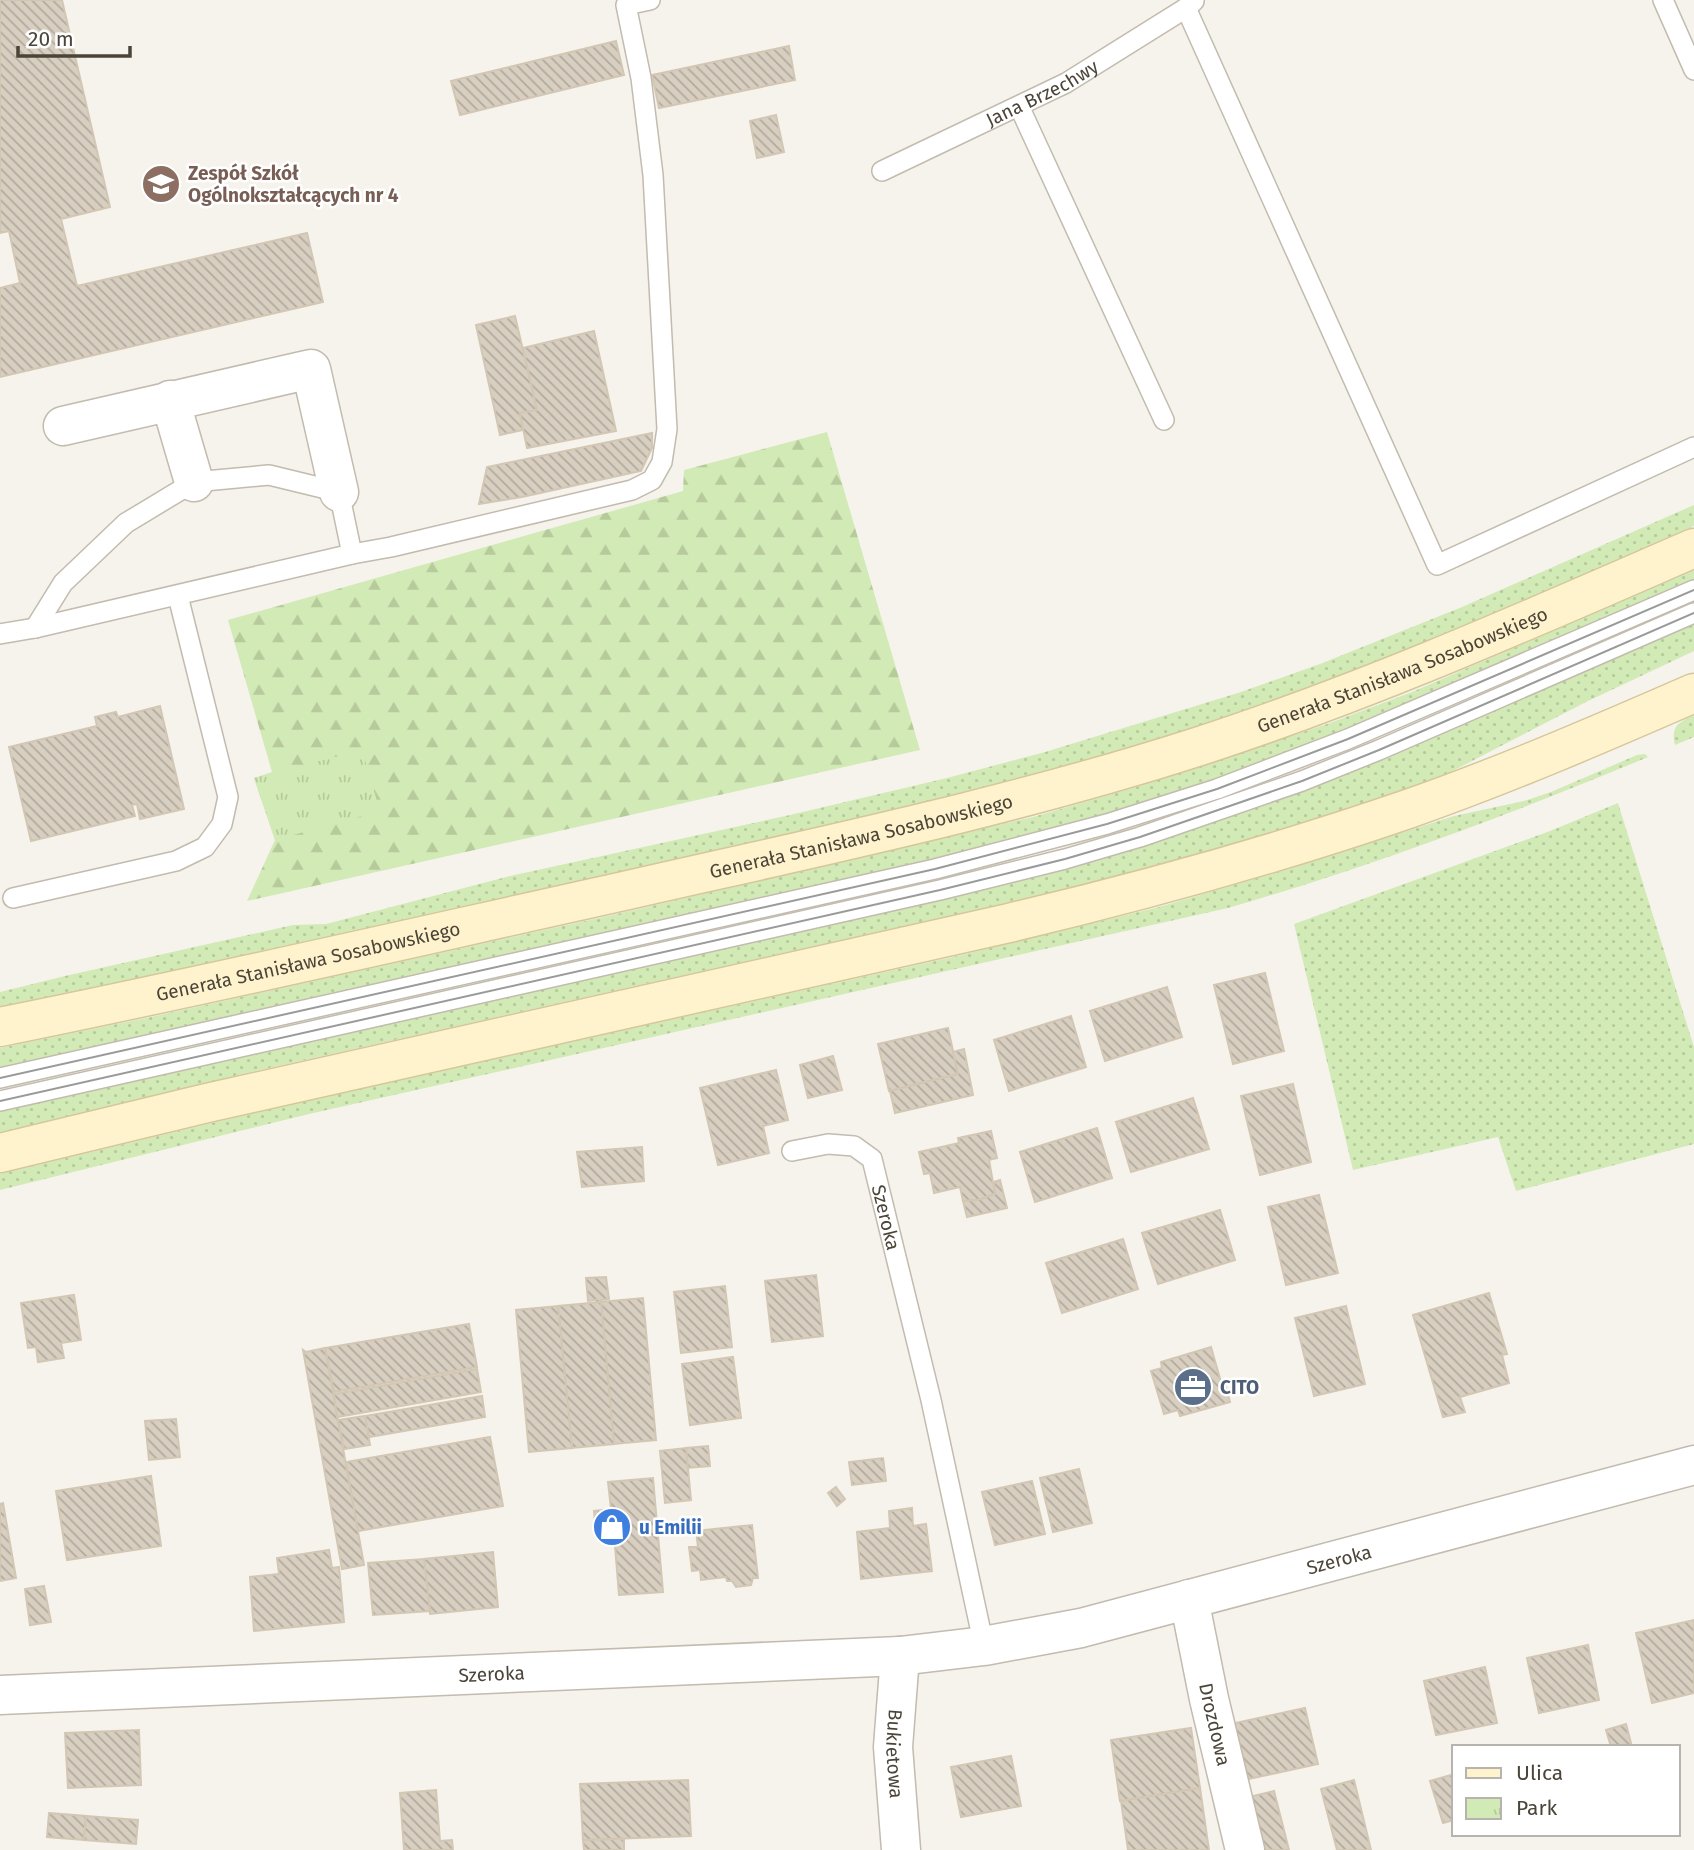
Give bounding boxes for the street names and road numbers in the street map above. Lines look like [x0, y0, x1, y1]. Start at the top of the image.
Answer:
street label: Jana Brzechwy [982, 54, 1103, 132]
street label: Generała Stanisława Sosabowskiego [1254, 602, 1551, 738]
street label: Generała Stanisława Sosabowskiego [707, 790, 1015, 883]
street label: Generała Stanisława Sosabowskiego [154, 917, 462, 1006]
street label: Szeroka [867, 1182, 905, 1252]
street label: Szeroka [1304, 1540, 1374, 1580]
street label: Szeroka [458, 1661, 525, 1687]
street label: Drozdowa [1194, 1681, 1236, 1768]
street label: Bukietowa [881, 1708, 908, 1799]

